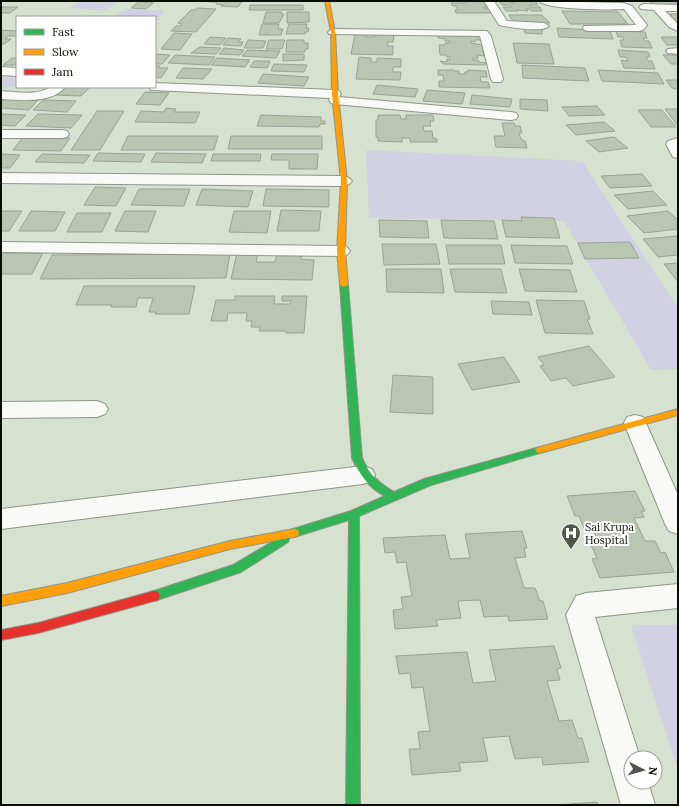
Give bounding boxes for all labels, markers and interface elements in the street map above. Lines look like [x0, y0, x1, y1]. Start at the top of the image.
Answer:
legend [16, 16, 156, 88]
text: Fast [52, 24, 75, 39]
text: Slow [52, 44, 79, 59]
text: Jam [51, 64, 73, 79]
place label: Sai Krupa Hospital [585, 520, 634, 547]
hospital icon: Sai Krupa Hospital [560, 522, 582, 550]
north arrow [623, 750, 663, 790]
text: N [645, 766, 660, 776]

